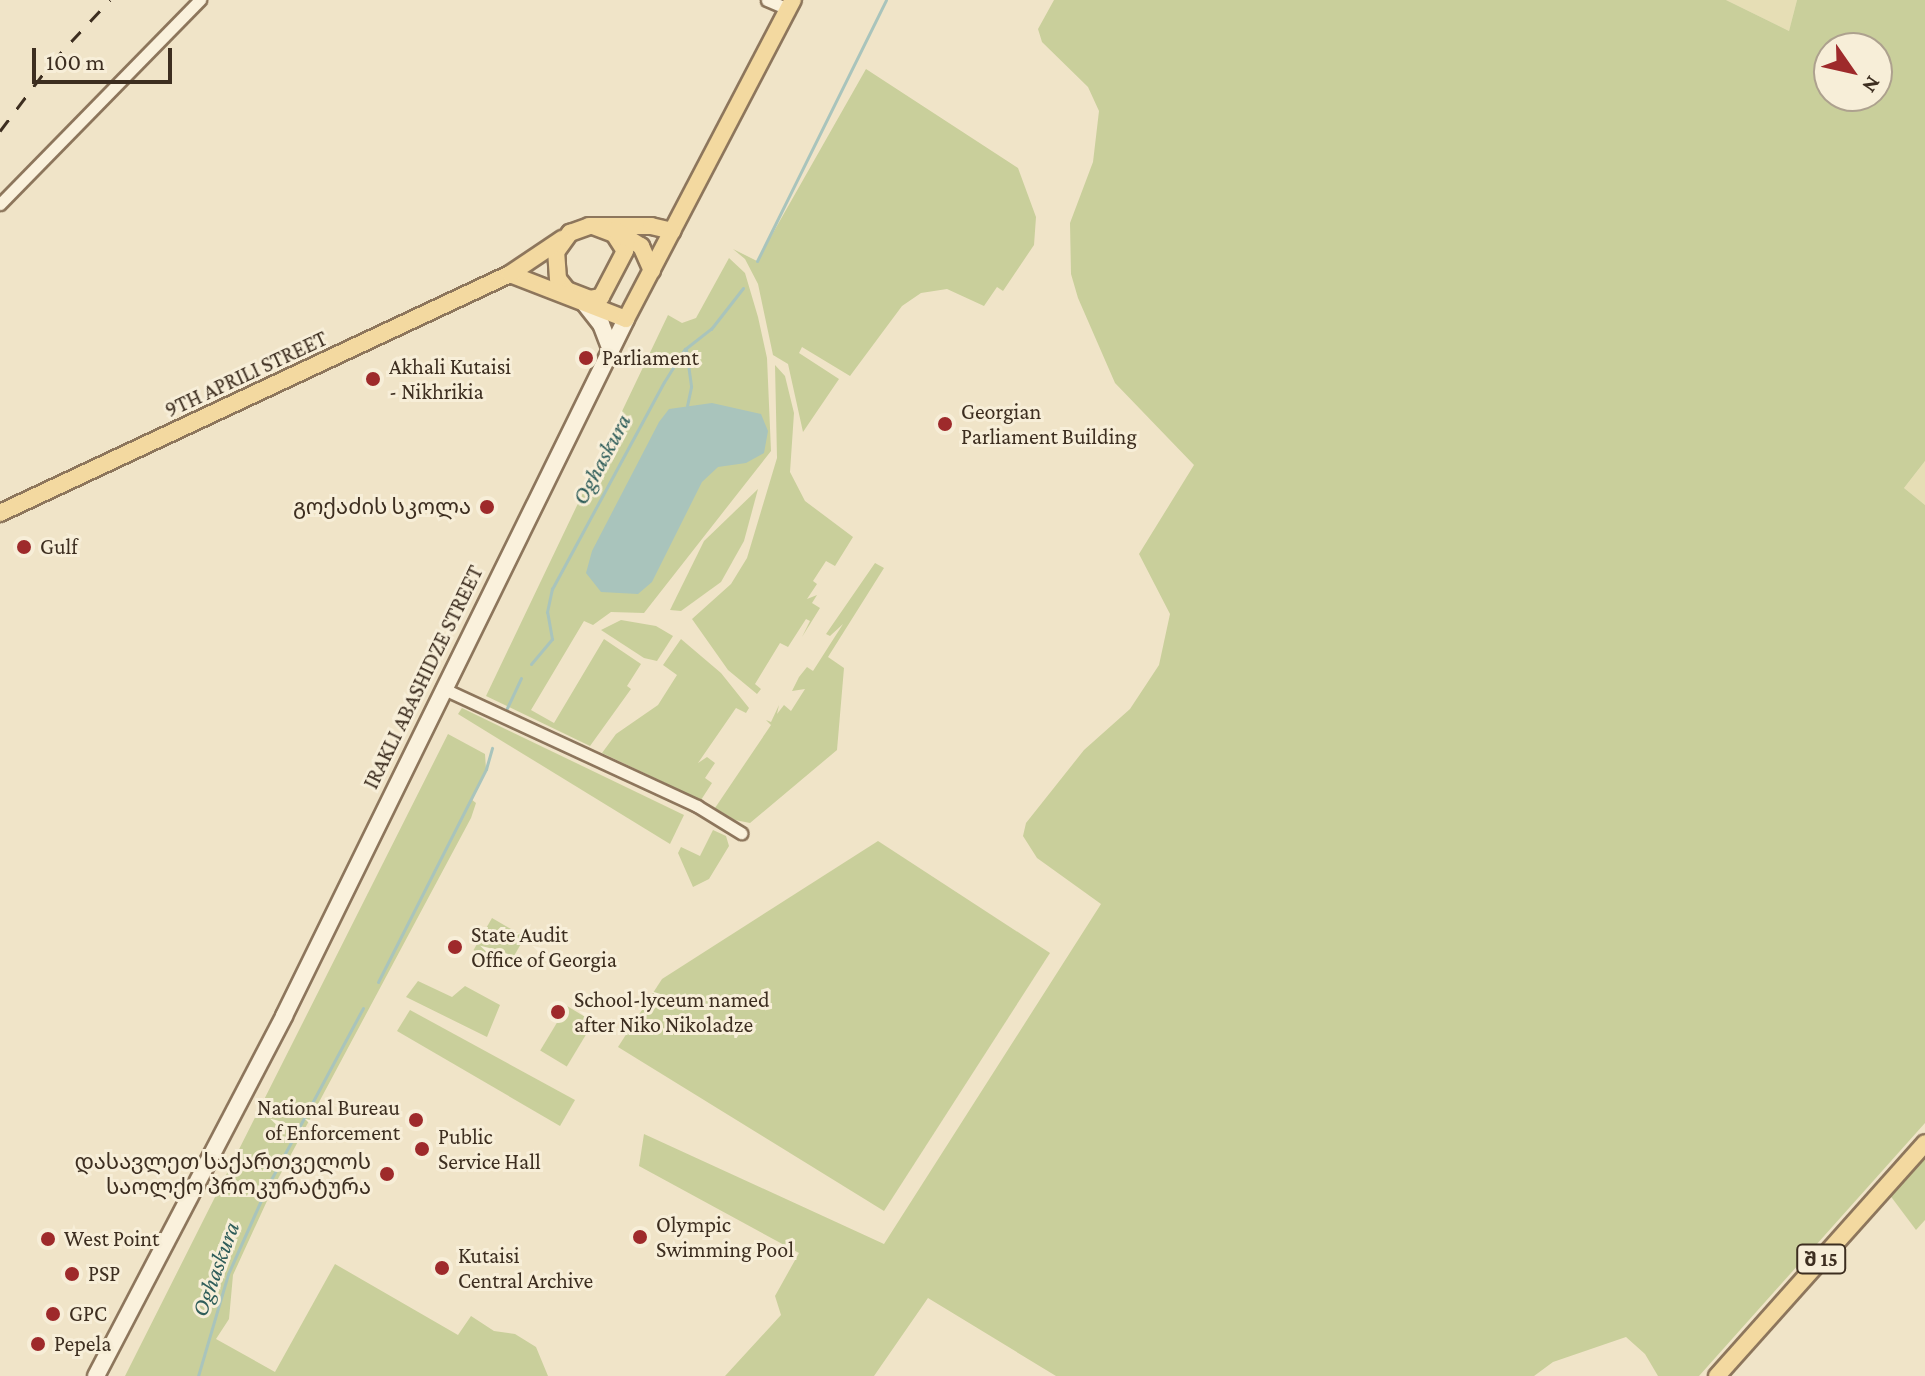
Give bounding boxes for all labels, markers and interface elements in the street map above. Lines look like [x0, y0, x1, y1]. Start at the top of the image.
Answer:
scale bar [36, 32, 176, 82]
north arrow [1813, 32, 1893, 112]
text: 100 m [46, 48, 105, 75]
text: N [1857, 71, 1886, 98]
street label: 9TH APRILI STREET [161, 325, 331, 423]
place label: Parliament [602, 345, 699, 371]
marker: Parliament [577, 349, 595, 367]
place label: Akhali Kutaisi - Nikhrikia [389, 353, 511, 404]
marker: Akhali Kutaisi - Nikhrikia [364, 370, 382, 388]
place label: Georgian Parliament Building [961, 398, 1137, 450]
water label: Oghaskura [565, 409, 637, 509]
marker: Georgian Parliament Building [936, 415, 954, 433]
place label: გოქაძის სკოლა [293, 494, 471, 520]
marker: გოქაძის სკოლა [478, 498, 496, 516]
place label: Gulf [40, 534, 78, 560]
marker: Gulf [15, 538, 33, 556]
street label: IRAKLI ABASHIDZE STREET [357, 561, 489, 793]
place label: State Audit Office of Georgia [471, 921, 617, 972]
marker: State Audit Office of Georgia [446, 938, 464, 956]
place label: School-lyceum named after Niko Nikoladze [574, 986, 770, 1038]
marker: School-lyceum named after Niko Nikoladze [549, 1003, 567, 1021]
place label: National Bureau of Enforcement [257, 1094, 400, 1146]
marker: National Bureau of Enforcement [407, 1111, 425, 1129]
place label: Public Service Hall [438, 1123, 541, 1174]
marker: Public Service Hall [413, 1140, 431, 1158]
place label: დასავლეთ საქართველოს საოლქო პროკურატურა [74, 1148, 371, 1200]
marker: დასავლეთ საქართველოს საოლქო პროკურატურა [378, 1165, 396, 1183]
place label: Olympic Swimming Pool [656, 1211, 794, 1262]
water label: Oghaskura [185, 1218, 245, 1320]
place label: West Point [64, 1226, 159, 1252]
marker: Olympic Swimming Pool [631, 1228, 649, 1246]
marker: West Point [39, 1230, 57, 1248]
place label: Kutaisi Central Archive [458, 1242, 593, 1294]
road number: შ 15 [1795, 1243, 1847, 1275]
marker: Kutaisi Central Archive [433, 1259, 451, 1277]
place label: PSP [88, 1261, 120, 1287]
marker: PSP [63, 1265, 81, 1283]
place label: GPC [69, 1301, 107, 1327]
marker: GPC [44, 1305, 62, 1323]
place label: Pepela [54, 1331, 111, 1357]
marker: Pepela [29, 1335, 47, 1353]

